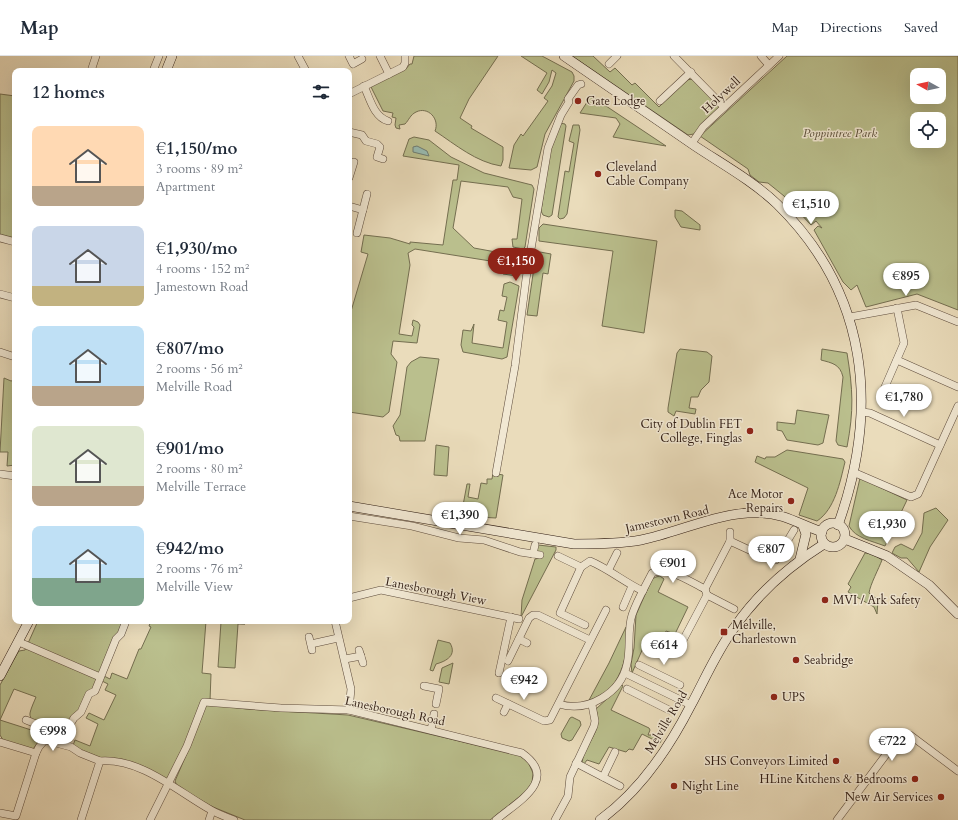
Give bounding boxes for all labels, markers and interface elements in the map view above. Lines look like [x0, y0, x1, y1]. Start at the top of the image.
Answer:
text: Map [20, 15, 59, 41]
text: Map [772, 18, 798, 37]
text: Directions [820, 18, 882, 37]
text: Saved [904, 18, 938, 37]
north arrow [910, 68, 946, 104]
map controls [910, 68, 946, 148]
street label: Holywell [698, 73, 744, 117]
text: 12 homes [32, 81, 105, 104]
icon: filters [310, 81, 332, 103]
place label: Gate Lodge [586, 93, 645, 109]
marker: Gate Lodge [573, 96, 583, 106]
button: locate [910, 112, 946, 148]
park label: Poppintree Park [803, 125, 877, 141]
text: €1,150/mo [156, 137, 238, 160]
icon: home [64, 142, 112, 190]
place label: Cleveland Cable Company [606, 159, 690, 189]
text: 3 rooms · 89 m² [156, 160, 243, 178]
marker: Cleveland Cable Company [593, 169, 603, 179]
text: Apartment [156, 178, 215, 196]
pin: €1,510 [778, 191, 844, 225]
text: €1,510 [792, 195, 830, 213]
text: €1,930/mo [156, 237, 238, 260]
icon: home [64, 242, 112, 290]
pin: €1,150 [483, 248, 549, 282]
text: €1,150 [497, 252, 535, 270]
text: 4 rooms · 152 m² [156, 260, 249, 278]
pin: €895 [882, 263, 930, 297]
text: €895 [892, 267, 920, 285]
text: Jamestown Road [156, 278, 248, 296]
text: €807/mo [156, 337, 224, 360]
icon: home [64, 342, 112, 390]
text: 2 rooms · 56 m² [156, 360, 243, 378]
text: Melville Road [156, 378, 232, 396]
pin: €1,780 [871, 384, 937, 418]
text: €1,780 [885, 388, 923, 406]
place label: City of Dublin FET College, Finglas [640, 416, 742, 446]
marker: City of Dublin FET College, Finglas [745, 426, 755, 436]
text: €901/mo [156, 437, 224, 460]
icon: home [64, 442, 112, 490]
text: 2 rooms · 80 m² [156, 460, 243, 478]
text: Melville Terrace [156, 478, 246, 496]
place label: Ace Motor Repairs [728, 486, 784, 516]
marker: Ace Motor Repairs [786, 496, 796, 506]
street label: Jamestown Road [622, 501, 711, 537]
pin: €1,390 [427, 502, 493, 536]
text: €1,390 [441, 506, 479, 524]
pin: €1,930 [854, 511, 920, 545]
text: €1,930 [868, 515, 906, 533]
pin: €807 [747, 536, 795, 570]
text: €942/mo [156, 537, 224, 560]
text: €807 [757, 540, 785, 558]
icon: home [64, 542, 112, 590]
pin: €901 [649, 550, 697, 584]
text: €901 [659, 554, 687, 572]
text: 2 rooms · 76 m² [156, 560, 243, 578]
street label: Lanesborough View [384, 573, 488, 609]
text: Melville View [156, 578, 233, 596]
place label: MVI / Ark Safety [833, 592, 921, 608]
marker: MVI / Ark Safety [820, 595, 830, 605]
place label: Melville, Charlestown [732, 617, 797, 647]
marker: Melville, Charlestown [719, 627, 729, 637]
pin: €614 [640, 632, 688, 666]
text: €614 [650, 636, 678, 654]
place label: Seabridge [804, 652, 853, 668]
marker: Seabridge [791, 655, 801, 665]
pin: €942 [500, 667, 548, 701]
text: €942 [510, 671, 538, 689]
street label: Melville Road [641, 687, 691, 756]
place label: UPS [782, 689, 805, 705]
marker: UPS [769, 692, 779, 702]
street label: Lanesborough Road [343, 693, 447, 730]
pin: €998 [29, 718, 77, 752]
text: €998 [39, 722, 67, 740]
pin: €722 [868, 728, 916, 762]
text: €722 [878, 732, 906, 750]
place label: SHS Conveyors Limited [704, 753, 829, 769]
marker: SHS Conveyors Limited [831, 756, 841, 766]
place label: HLine Kitchens & Bedrooms [760, 771, 907, 787]
marker: HLine Kitchens & Bedrooms [910, 774, 920, 784]
place label: Night Line [682, 778, 739, 794]
marker: Night Line [669, 781, 679, 791]
place label: New Air Services [845, 789, 933, 805]
marker: New Air Services [936, 792, 946, 802]

